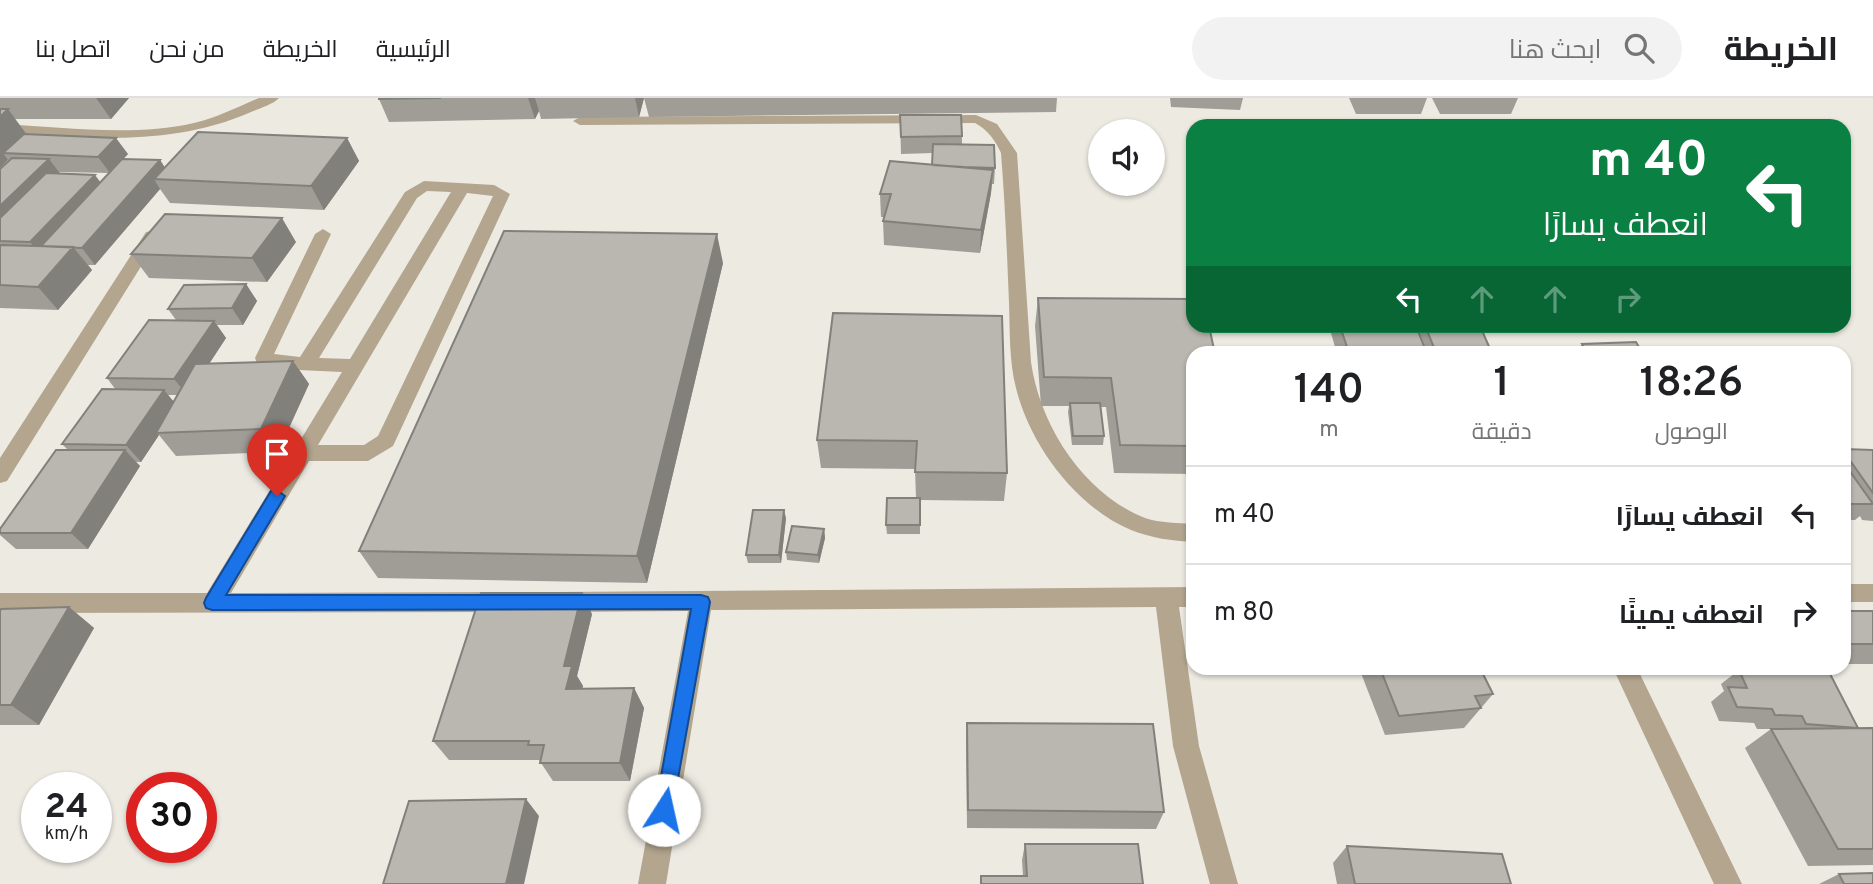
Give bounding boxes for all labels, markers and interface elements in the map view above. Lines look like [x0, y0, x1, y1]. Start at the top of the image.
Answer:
search box [1192, 17, 1682, 80]
icon: search [1620, 29, 1658, 67]
text: الخريطة [1724, 31, 1838, 73]
text: ابحث هنا [1509, 35, 1602, 68]
text: اتصل بنا [35, 36, 111, 66]
text: من نحن [149, 36, 225, 66]
text: الخريطة [263, 36, 338, 66]
text: الرئيسية [376, 36, 451, 66]
map controls [1088, 119, 1165, 196]
button: sound [1088, 119, 1165, 196]
text: 40 m [1589, 132, 1708, 194]
icon: left [1732, 147, 1823, 238]
text: انعطف يسارًا [1543, 207, 1708, 247]
icon: left [1390, 280, 1428, 318]
icon: ahead [1463, 280, 1501, 318]
icon: ahead [1536, 280, 1574, 318]
icon: right [1609, 280, 1647, 318]
text: 1 [1494, 358, 1510, 411]
text: 18:26 [1639, 358, 1743, 411]
text: 140 [1294, 365, 1364, 418]
text: m [1319, 416, 1339, 445]
text: دقيقة [1472, 419, 1532, 448]
text: الوصول [1655, 419, 1728, 448]
pin [247, 424, 307, 496]
icon: arrive [258, 435, 296, 473]
icon: left [1785, 496, 1823, 534]
text: 40 m [1214, 499, 1275, 532]
text: انعطف يسارًا [1616, 502, 1764, 535]
icon: right [1785, 594, 1823, 632]
text: 80 m [1214, 597, 1274, 630]
text: انعطف يمينًا [1619, 600, 1764, 633]
speed limit sign: 30 [126, 772, 217, 863]
position arrow [627, 773, 701, 847]
text: 24 [45, 786, 88, 830]
text: km/h [45, 823, 88, 846]

